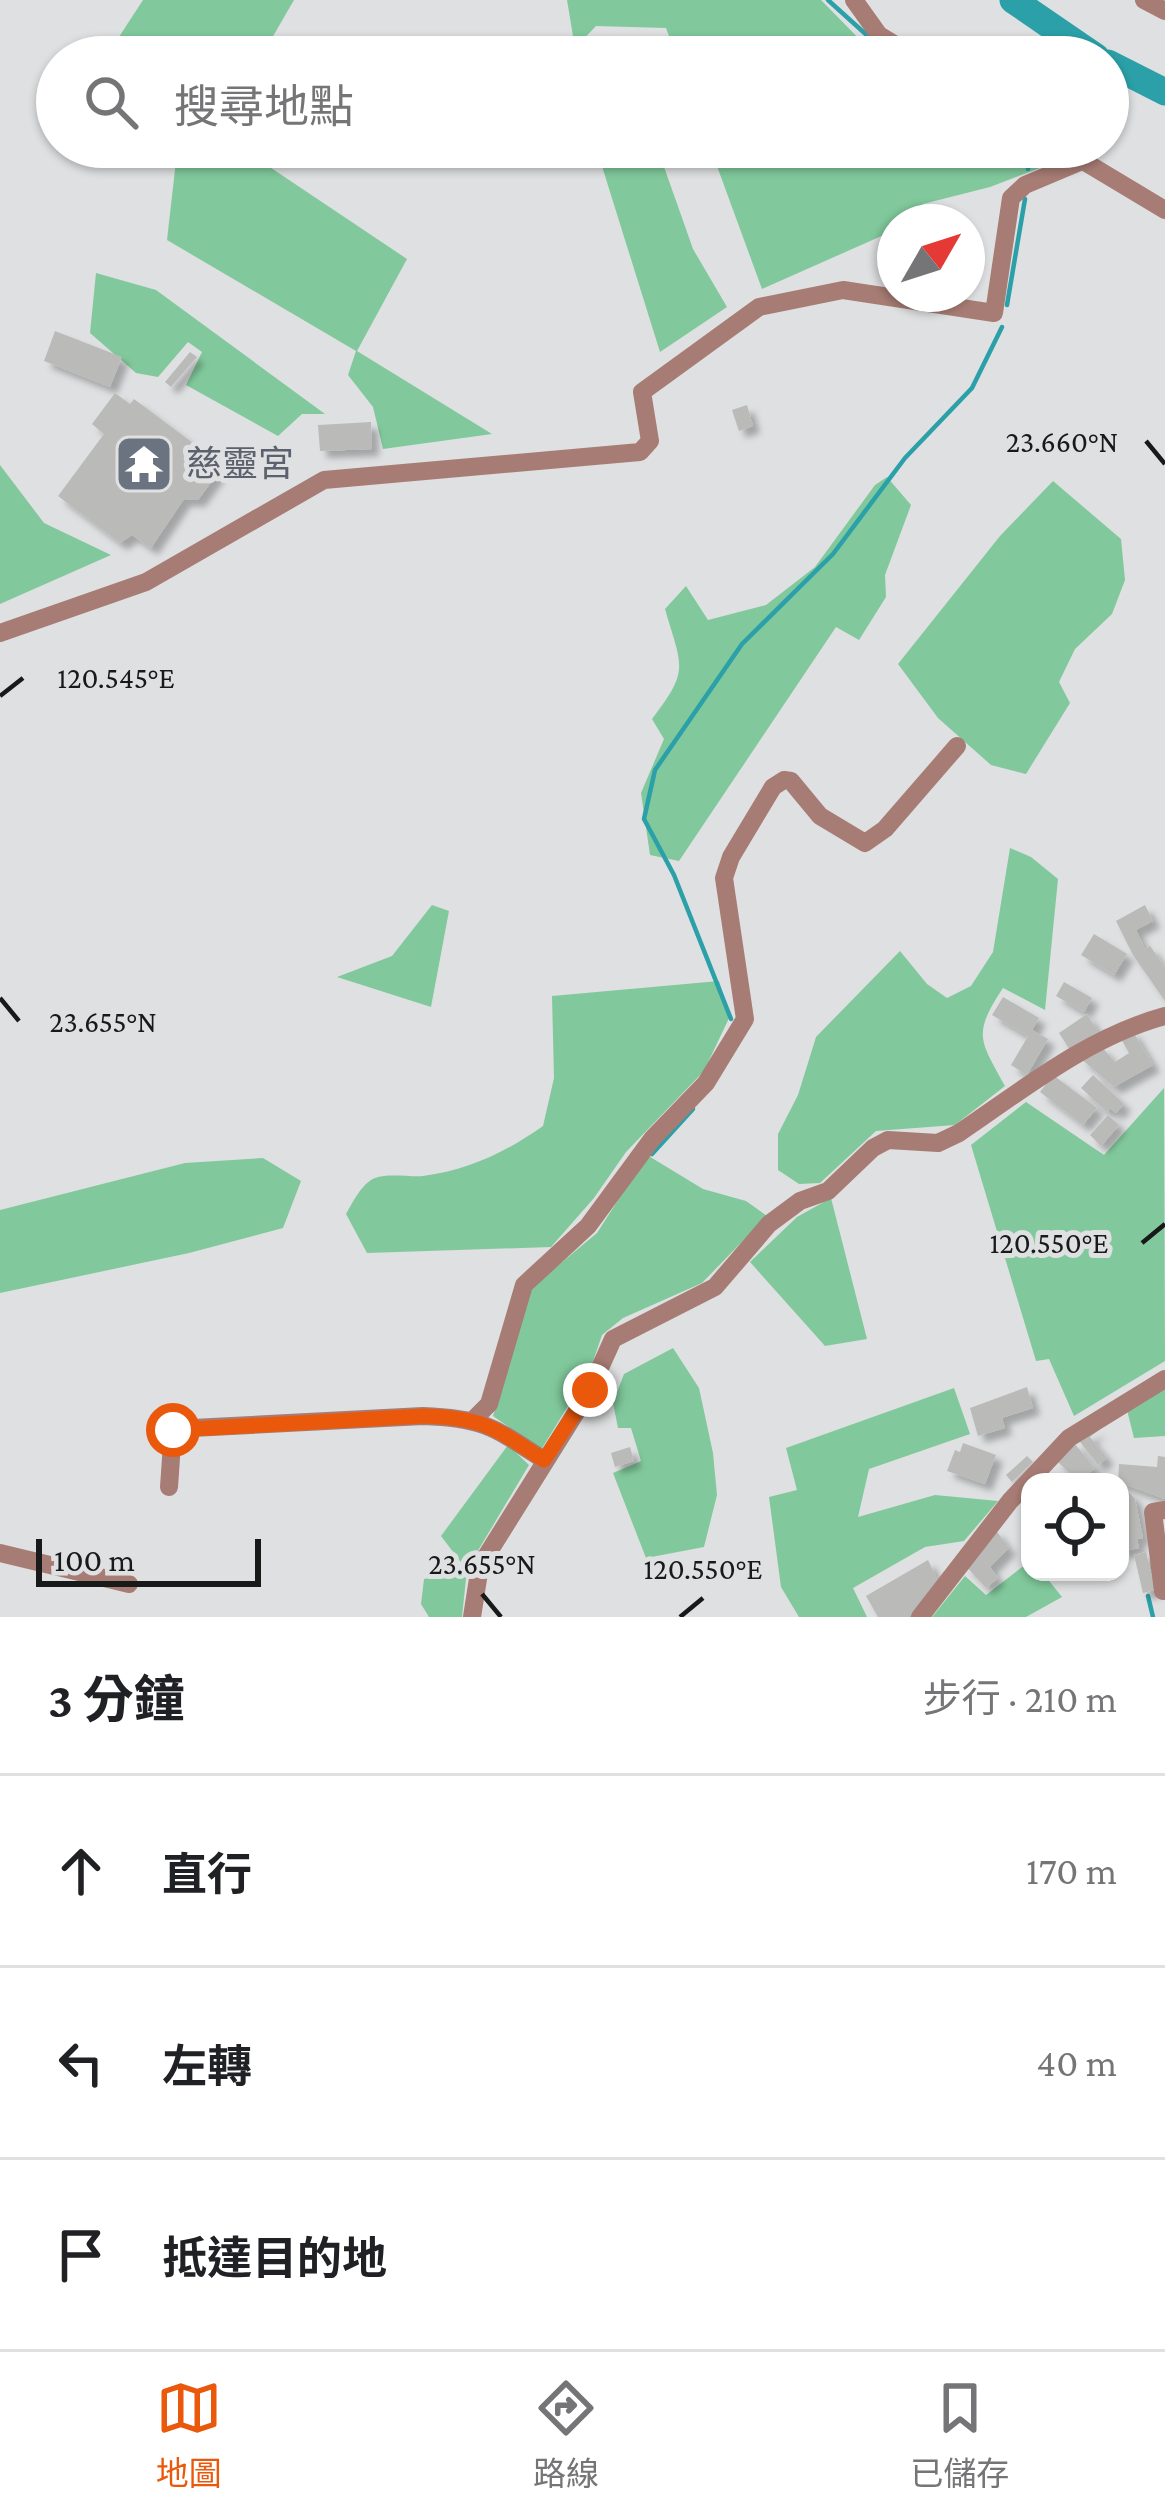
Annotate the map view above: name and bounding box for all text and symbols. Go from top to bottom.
search box [36,36,1129,168]
icon: search [78,69,144,135]
text: 搜尋地點 [174,82,354,132]
north arrow [877,204,985,312]
text: 23.660°N [1006,425,1118,458]
temple icon: 慈靈宮 [113,433,175,495]
place label: 慈靈宮 [186,444,294,484]
text: 120.545°E [57,661,175,694]
text: 23.655°N [49,1005,157,1038]
text: 120.550°E [989,1226,1109,1259]
route end [563,1363,617,1417]
route start [146,1403,200,1457]
map controls [1021,1473,1129,1581]
button: locate [1021,1473,1129,1581]
scale bar [36,1533,261,1586]
text: 100 m [54,1541,135,1578]
text: 23.655°N [428,1547,536,1580]
text: 120.550°E [643,1552,763,1585]
text: 3 分鐘 [48,1671,185,1728]
text: 步行 · 210 m [923,1677,1117,1720]
icon: ahead [48,1838,114,1904]
text: 170 m [1026,1849,1117,1892]
text: 直行 [162,1850,252,1900]
icon: left [48,2030,114,2096]
text: 40 m [1036,2041,1117,2084]
text: 左轉 [162,2042,252,2092]
icon: arrive [48,2222,114,2288]
text: 抵達目的地 [162,2234,387,2284]
tab: 地圖 [156,2375,222,2495]
tab: 路線 [533,2375,599,2495]
tab: 已儲存 [910,2375,1009,2495]

